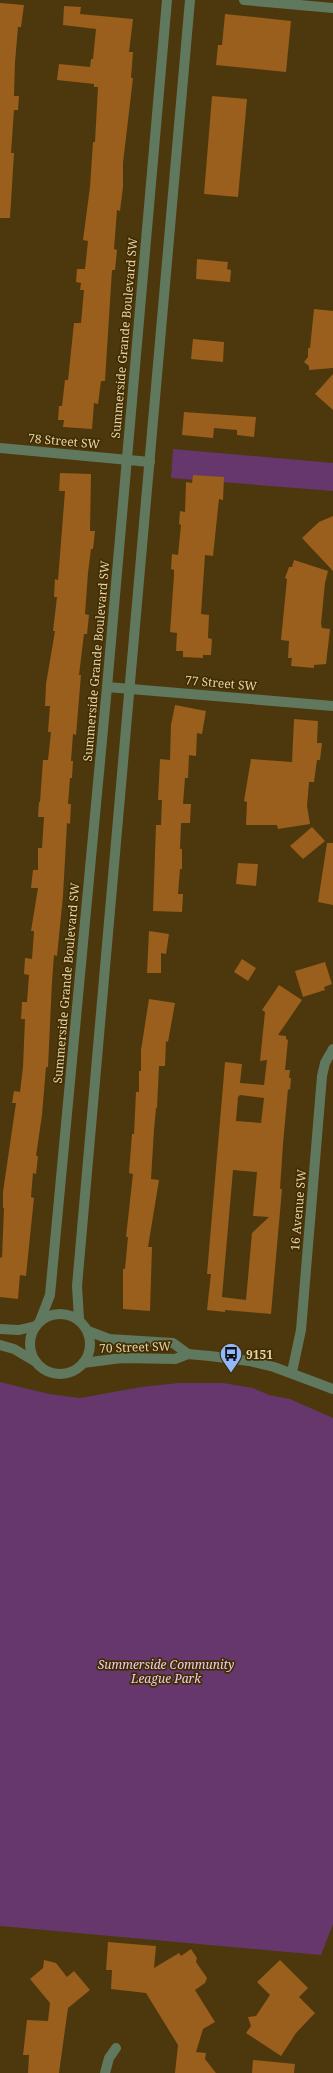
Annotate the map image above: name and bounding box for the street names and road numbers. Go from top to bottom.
street label: Summerside Grande Boulevard SW [107,236,141,439]
street label: 78 Street SW [27,429,101,453]
street label: Summerside Grande Boulevard SW [79,559,113,762]
street label: 77 Street SW [184,671,258,695]
street label: Summerside Grande Boulevard SW [49,881,83,1084]
street label: 16 Avenue SW [286,1168,310,1251]
street label: 70 Street SW [99,1337,172,1357]

